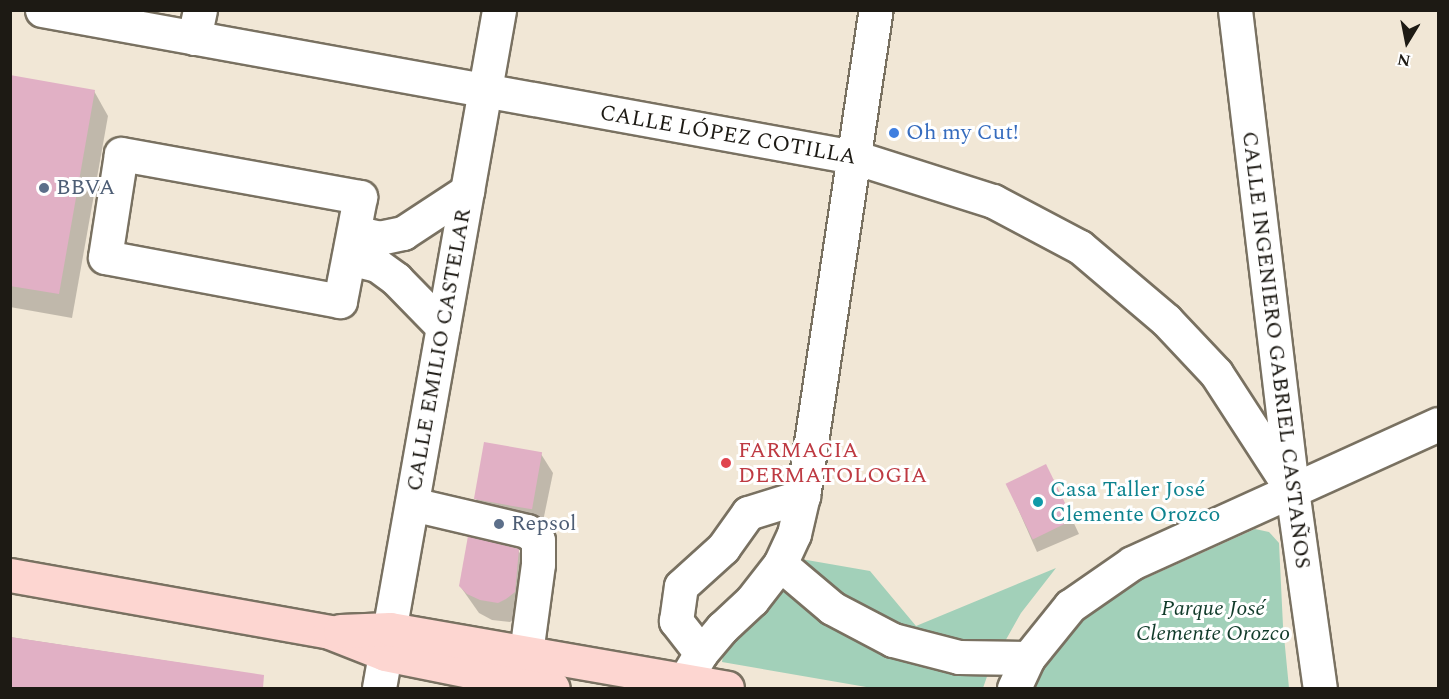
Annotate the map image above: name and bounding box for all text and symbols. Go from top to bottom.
north arrow [1377,12,1437,72]
text: N [1395,47,1412,73]
street label: CALLE LÓPEZ COTILLA [598,99,858,171]
place label: Oh my Cut! [906,120,1018,146]
marker: Oh my Cut! [887,126,901,140]
street label: CALLE INGENIERO GABRIEL CASTAÑOS [1236,130,1316,570]
place label: BBVA [56,175,115,201]
marker: BBVA [37,181,51,195]
street label: CALLE EMILIO CASTELAR [401,207,477,493]
place label: FARMACIA DERMATOLOGIA [738,437,927,488]
marker: FARMACIA DERMATOLOGIA [719,456,733,470]
place label: Casa Taller José Clemente Orozco [1050,476,1220,528]
marker: Casa Taller José Clemente Orozco [1031,495,1045,509]
place label: Repsol [511,511,577,537]
marker: Repsol [492,517,506,531]
park label: Parque José Clemente Orozco [1136,595,1290,646]

